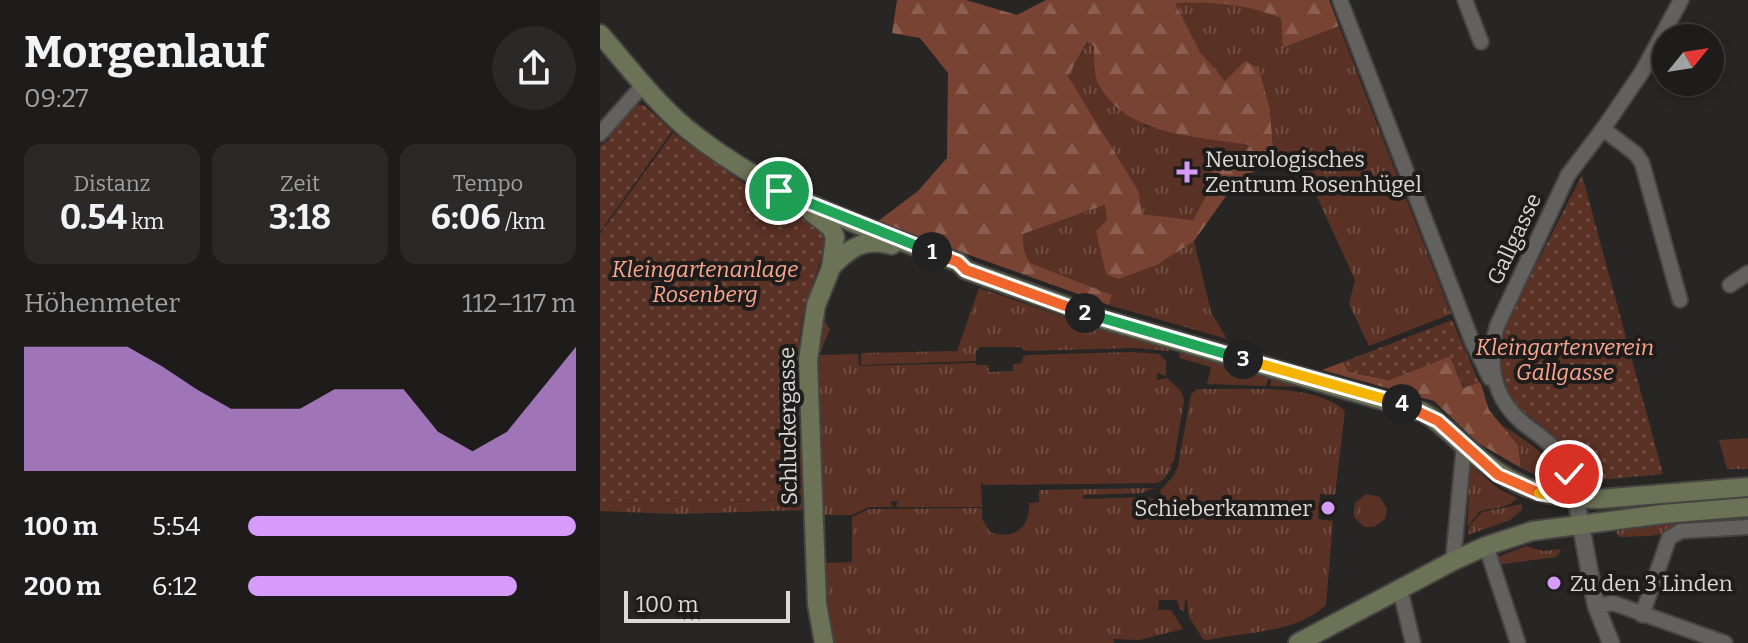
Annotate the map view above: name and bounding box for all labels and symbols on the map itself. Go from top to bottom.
north arrow [1652,24,1724,96]
place label: Neurologisches Zentrum Rosenhügel [1205,146,1422,198]
pin [745,157,813,225]
marker: Neurologisches Zentrum Rosenhügel [1176,161,1198,183]
street label: Gallgasse [1481,189,1547,289]
pin: 1 [912,232,952,272]
park label: Kleingartenanlage Rosenberg [612,256,798,308]
pin: 2 [1065,293,1105,333]
park label: Kleingartenverein Gallgasse [1476,334,1654,386]
pin: 3 [1223,339,1263,379]
street label: Schluckergasse [773,347,803,505]
pin: 4 [1382,384,1422,424]
pin [1535,440,1603,508]
place label: Schieberkammer [1134,495,1312,522]
marker: Schieberkammer [1319,499,1337,517]
place label: Zu den 3 Linden [1570,570,1733,597]
marker: Zu den 3 Linden [1545,574,1563,592]
scale bar [624,587,790,623]

